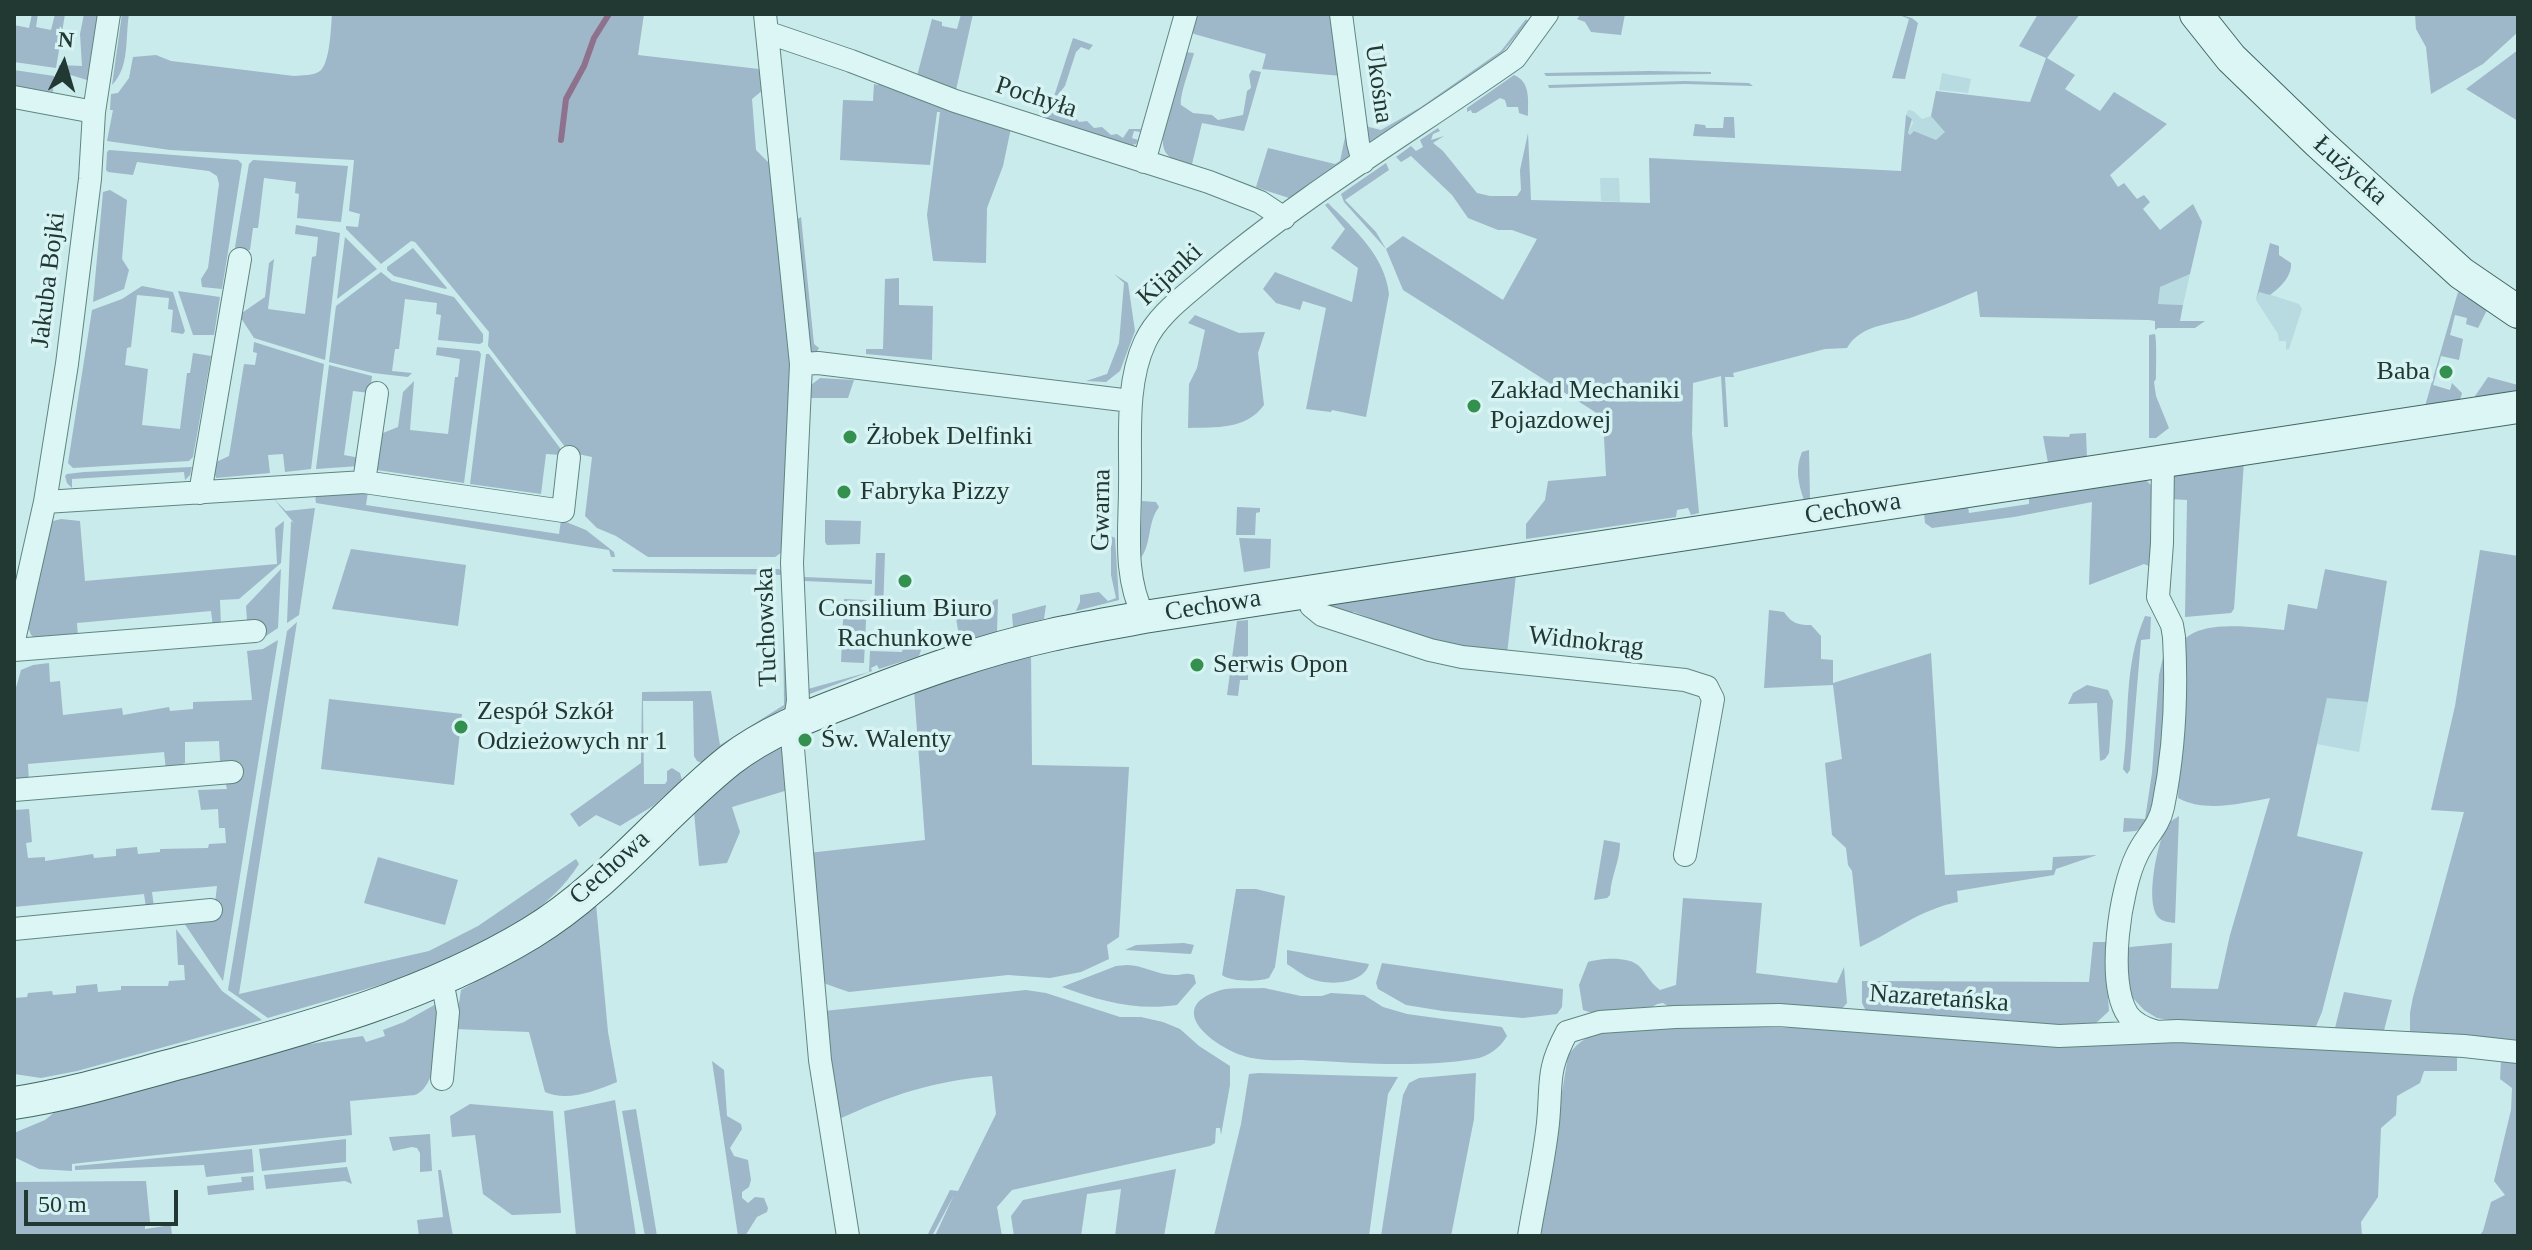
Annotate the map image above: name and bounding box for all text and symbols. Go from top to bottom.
north arrow [24,24,104,104]
text: N [57,26,75,53]
street label: Ukośna [1357,42,1399,126]
street label: Pochyła [991,70,1081,126]
street label: Łużycka [2306,129,2394,213]
street label: Jakuba Bojki [25,210,73,350]
street label: Kijanki [1131,237,1209,313]
place label: Baba [2377,356,2430,388]
marker: Baba [2437,363,2455,381]
place label: Zakład Mechaniki Pojazdowej [1490,375,1680,436]
marker: Zakład Mechaniki Pojazdowej [1465,397,1483,415]
place label: Żłobek Delfinki [866,421,1033,453]
marker: Żłobek Delfinki [841,428,859,446]
street label: Gwarna [1086,469,1118,551]
place label: Fabryka Pizzy [860,476,1009,508]
marker: Fabryka Pizzy [835,483,853,501]
street label: Cechowa [1803,486,1903,532]
street label: Tuchowska [749,567,785,687]
marker: Consilium Biuro Rachunkowe [896,572,914,590]
street label: Cechowa [1163,583,1263,629]
place label: Consilium Biuro Rachunkowe [818,593,992,654]
street label: Widnokrąg [1527,620,1645,664]
place label: Serwis Opon [1213,649,1348,681]
marker: Serwis Opon [1188,656,1206,674]
place label: Zespół Szkół Odzieżowych nr 1 [477,696,668,758]
marker: Zespół Szkół Odzieżowych nr 1 [452,718,470,736]
place label: Św. Walenty [821,724,952,756]
marker: Św. Walenty [796,731,814,749]
street label: Cechowa [564,824,656,912]
street label: Nazaretańska [1868,979,2010,1019]
scale bar [28,1174,182,1224]
text: 50 m [38,1191,87,1217]

